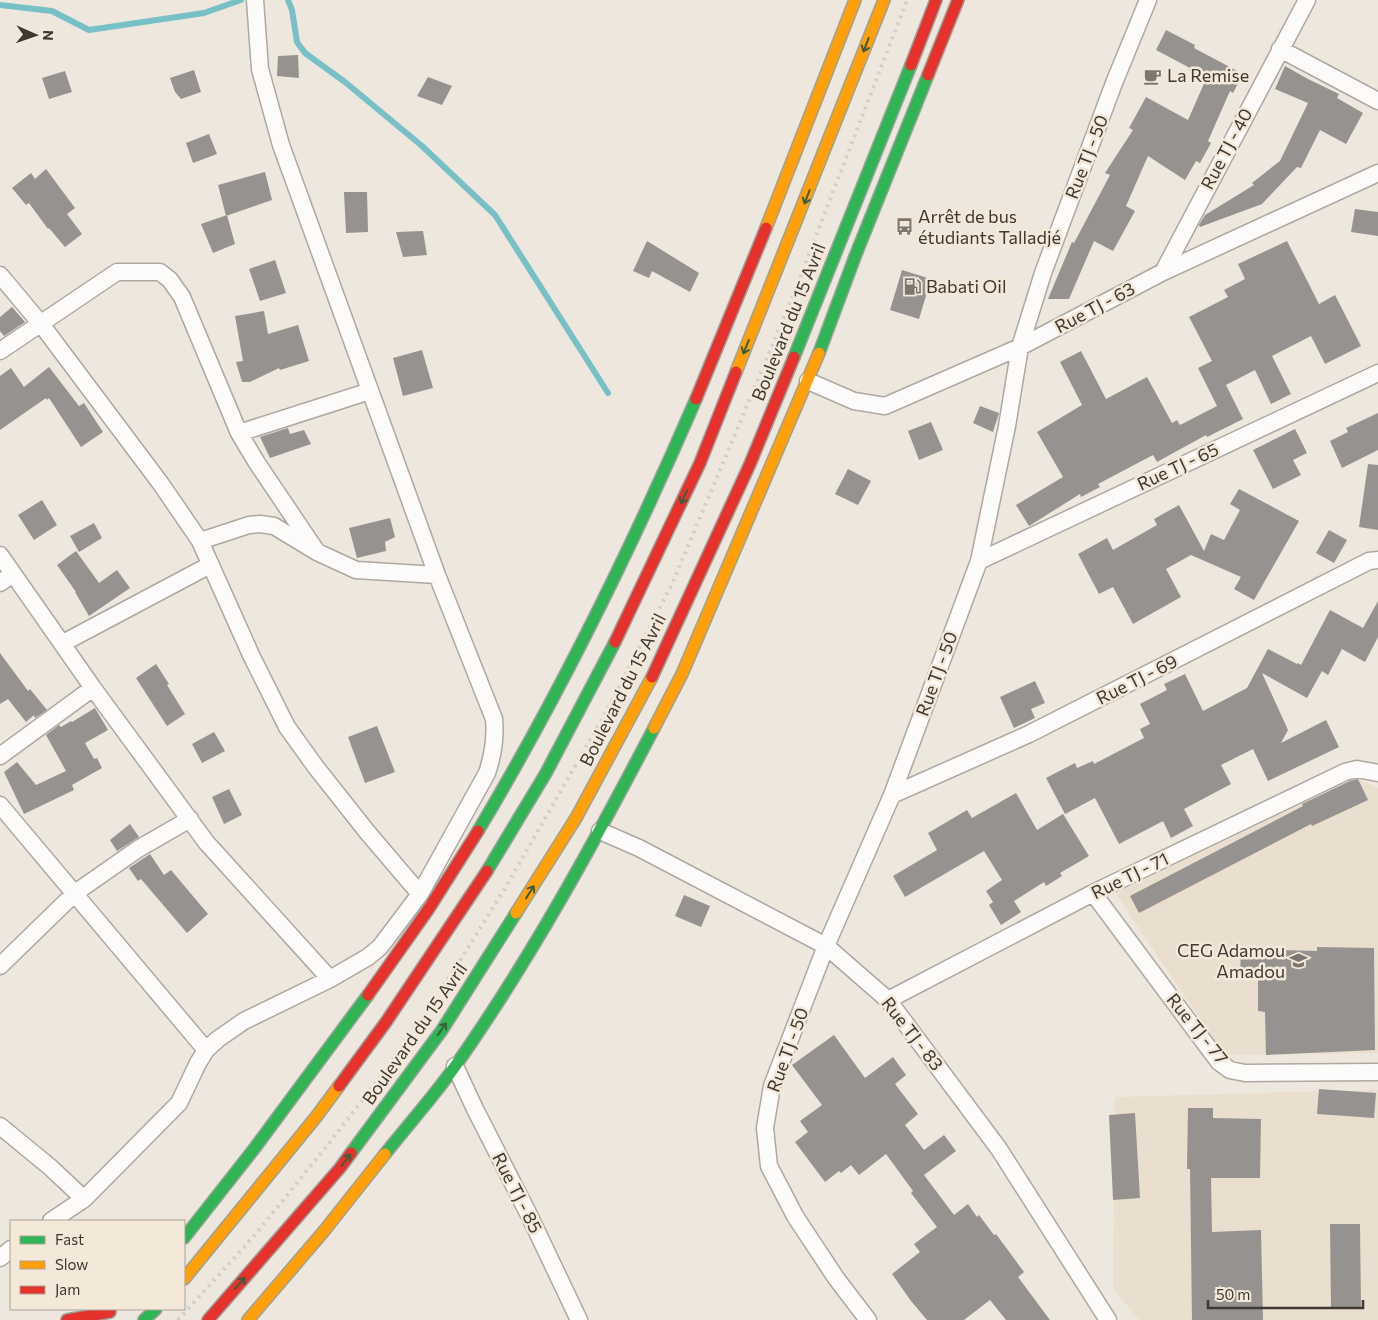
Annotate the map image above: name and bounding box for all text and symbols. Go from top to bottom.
north arrow [10,10,60,60]
text: N [40,30,57,41]
one-way arrow [861,37,870,53]
place label: La Remise [1167,64,1249,86]
cafe icon: La Remise [1143,66,1163,86]
street label: Rue TJ - 40 [1196,104,1257,193]
street label: Rue TJ - 50 [1060,111,1112,202]
one-way arrow [802,188,811,204]
place label: Arrêt de bus étudiants Talladjé [918,205,1061,248]
bus stop icon: Arrêt de bus étudiants Talladjé [894,217,914,237]
street label: Boulevard du 15 Avril [746,240,830,404]
place label: Babati Oil [926,275,1006,297]
fuel station icon: Babati Oil [902,277,922,297]
street label: Rue TJ - 63 [1051,277,1138,337]
one-way arrow [741,340,750,355]
street label: Rue TJ - 65 [1133,438,1222,495]
one-way arrow [678,489,688,504]
street label: Boulevard du 15 Avril [574,610,670,769]
street label: Rue TJ - 50 [911,628,962,719]
street label: Rue TJ - 69 [1092,649,1181,709]
street label: Rue TJ - 71 [1087,847,1172,903]
one-way arrow [525,886,535,900]
place label: CEG Adamou Amadou [1177,939,1285,982]
school or university icon: CEG Adamou Amadou [1289,951,1309,971]
street label: Boulevard du 15 Avril [357,958,471,1109]
street label: Rue TJ - 77 [1162,988,1233,1068]
street label: Rue TJ - 83 [877,992,948,1075]
street label: Rue TJ - 50 [762,1004,813,1095]
one-way arrow [437,1022,447,1036]
street label: Rue TJ - 85 [488,1149,548,1237]
one-way arrow [341,1153,351,1167]
legend [10,1220,185,1310]
text: Fast [55,1230,84,1248]
text: Slow [55,1255,88,1273]
one-way arrow [234,1277,246,1290]
scale bar [1208,1278,1363,1310]
text: Jam [55,1280,80,1298]
text: 50 m [1216,1285,1250,1303]

